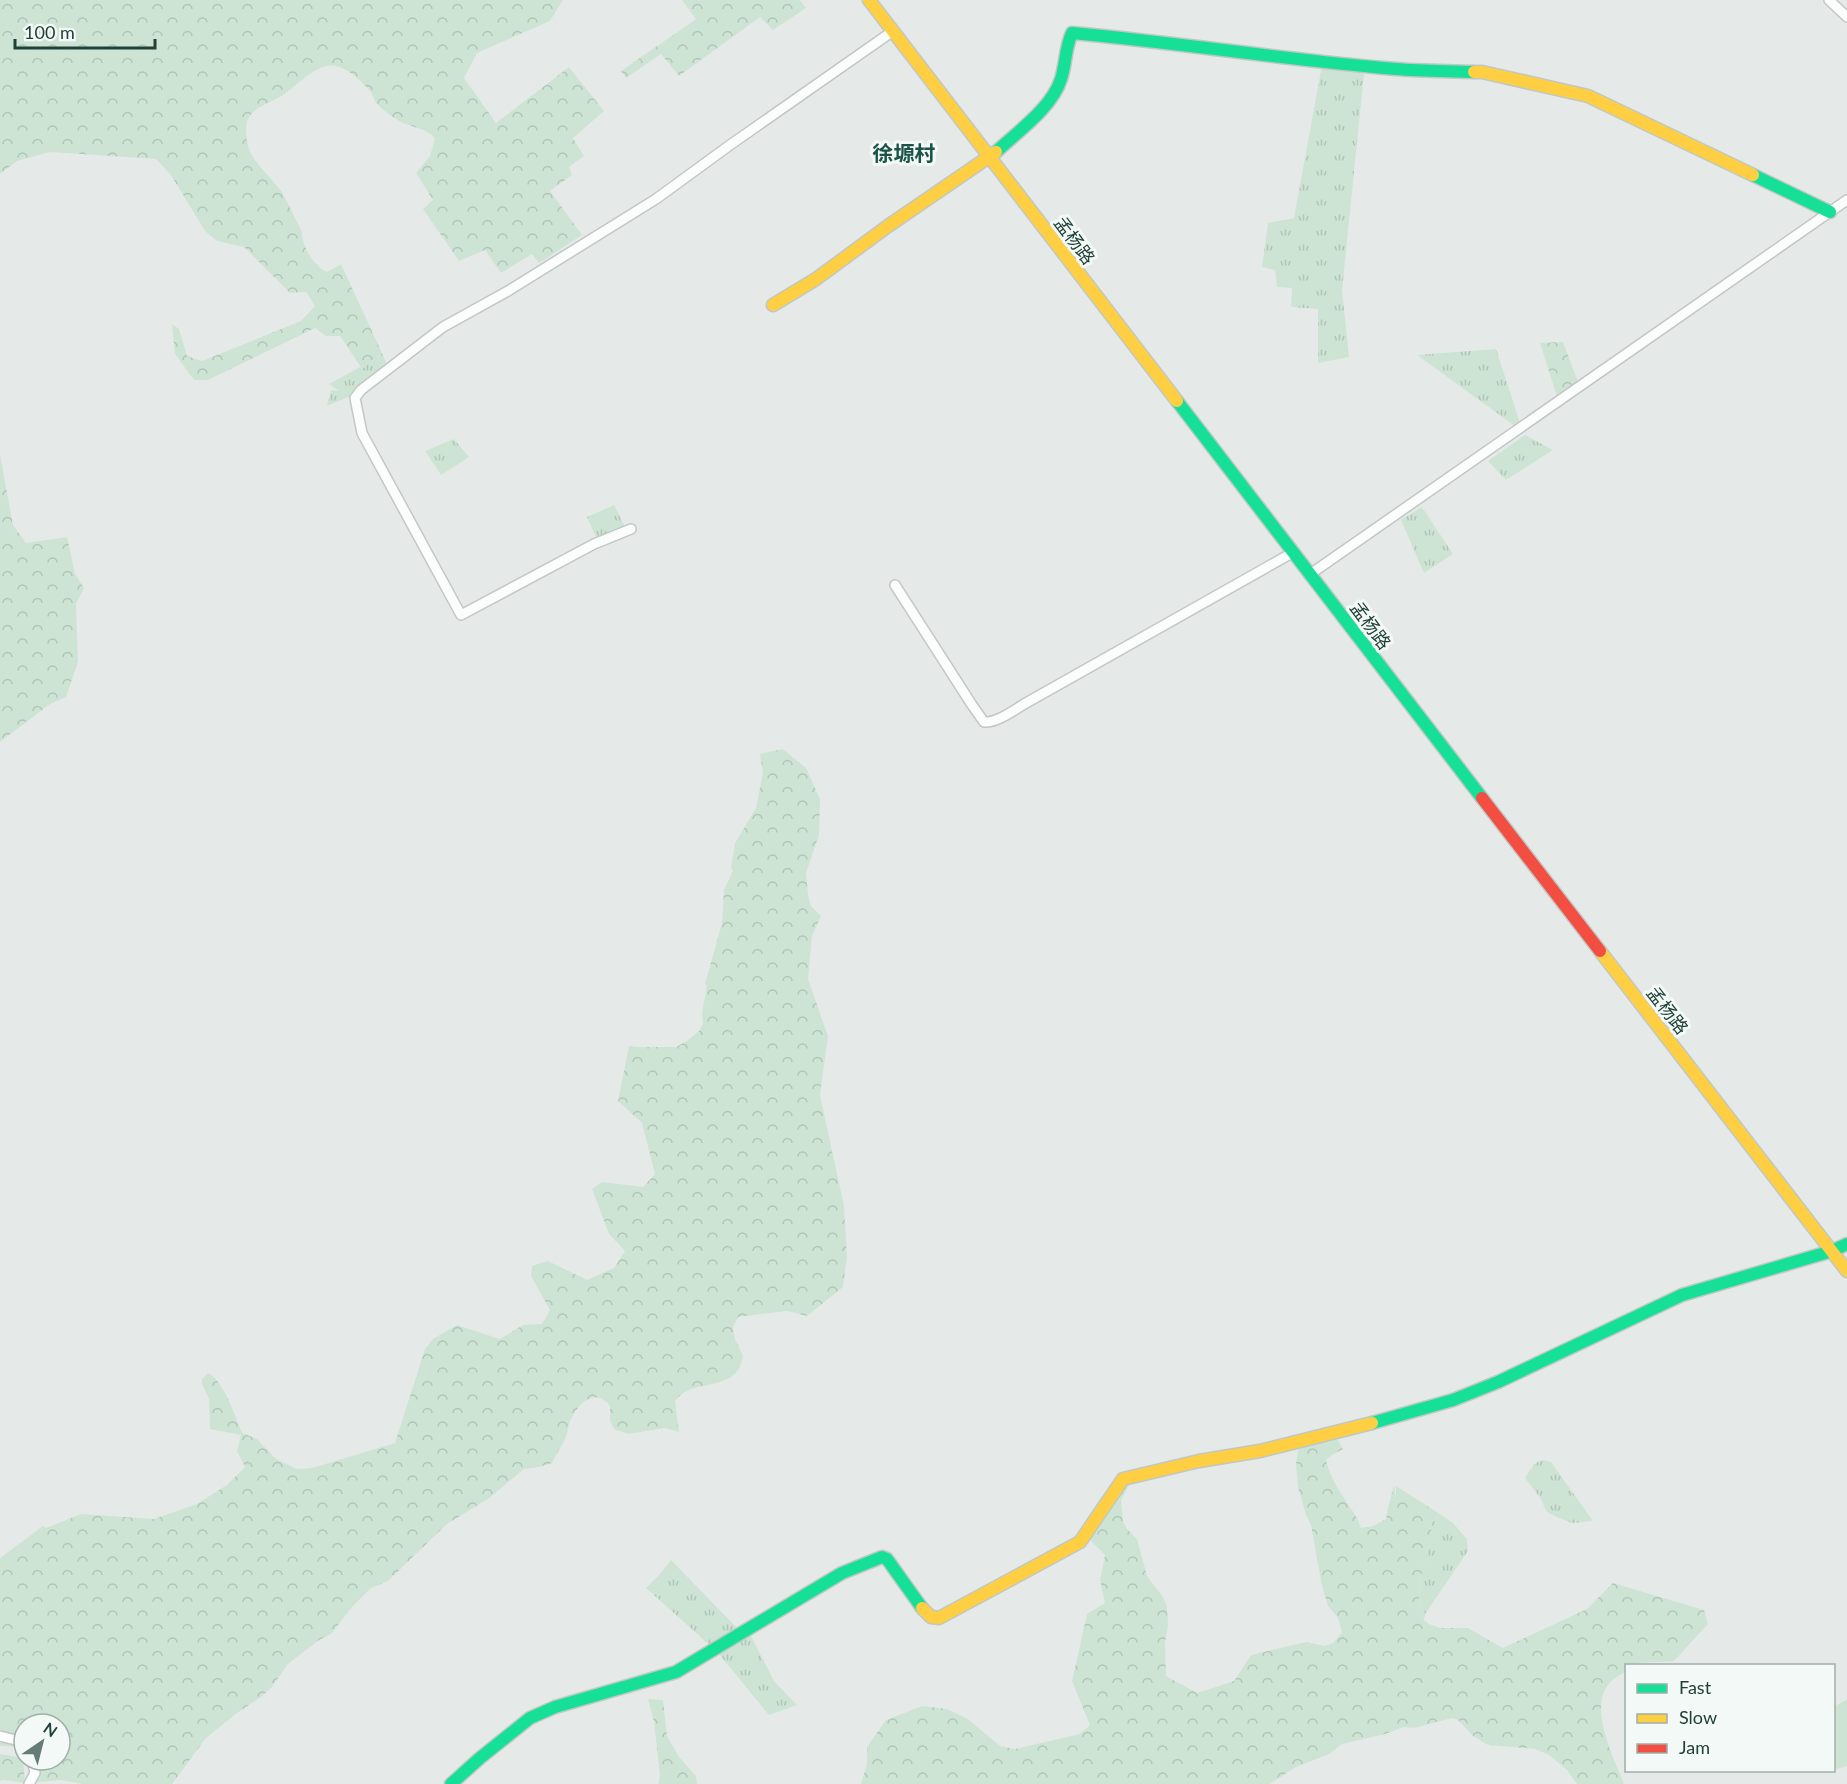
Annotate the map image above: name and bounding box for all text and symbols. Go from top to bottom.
scale bar [15,12,154,50]
text: 100 m [24,21,75,43]
district label: 徐塬村 [873,140,936,165]
street label: 孟杨路 [1050,212,1100,268]
street label: 孟杨路 [1346,597,1396,653]
street label: 孟杨路 [1643,982,1693,1038]
legend [1625,1664,1835,1772]
text: Fast [1679,1676,1712,1698]
text: Slow [1679,1706,1717,1728]
north arrow [12,1712,72,1772]
text: N [40,1718,61,1741]
text: Jam [1679,1736,1710,1758]

